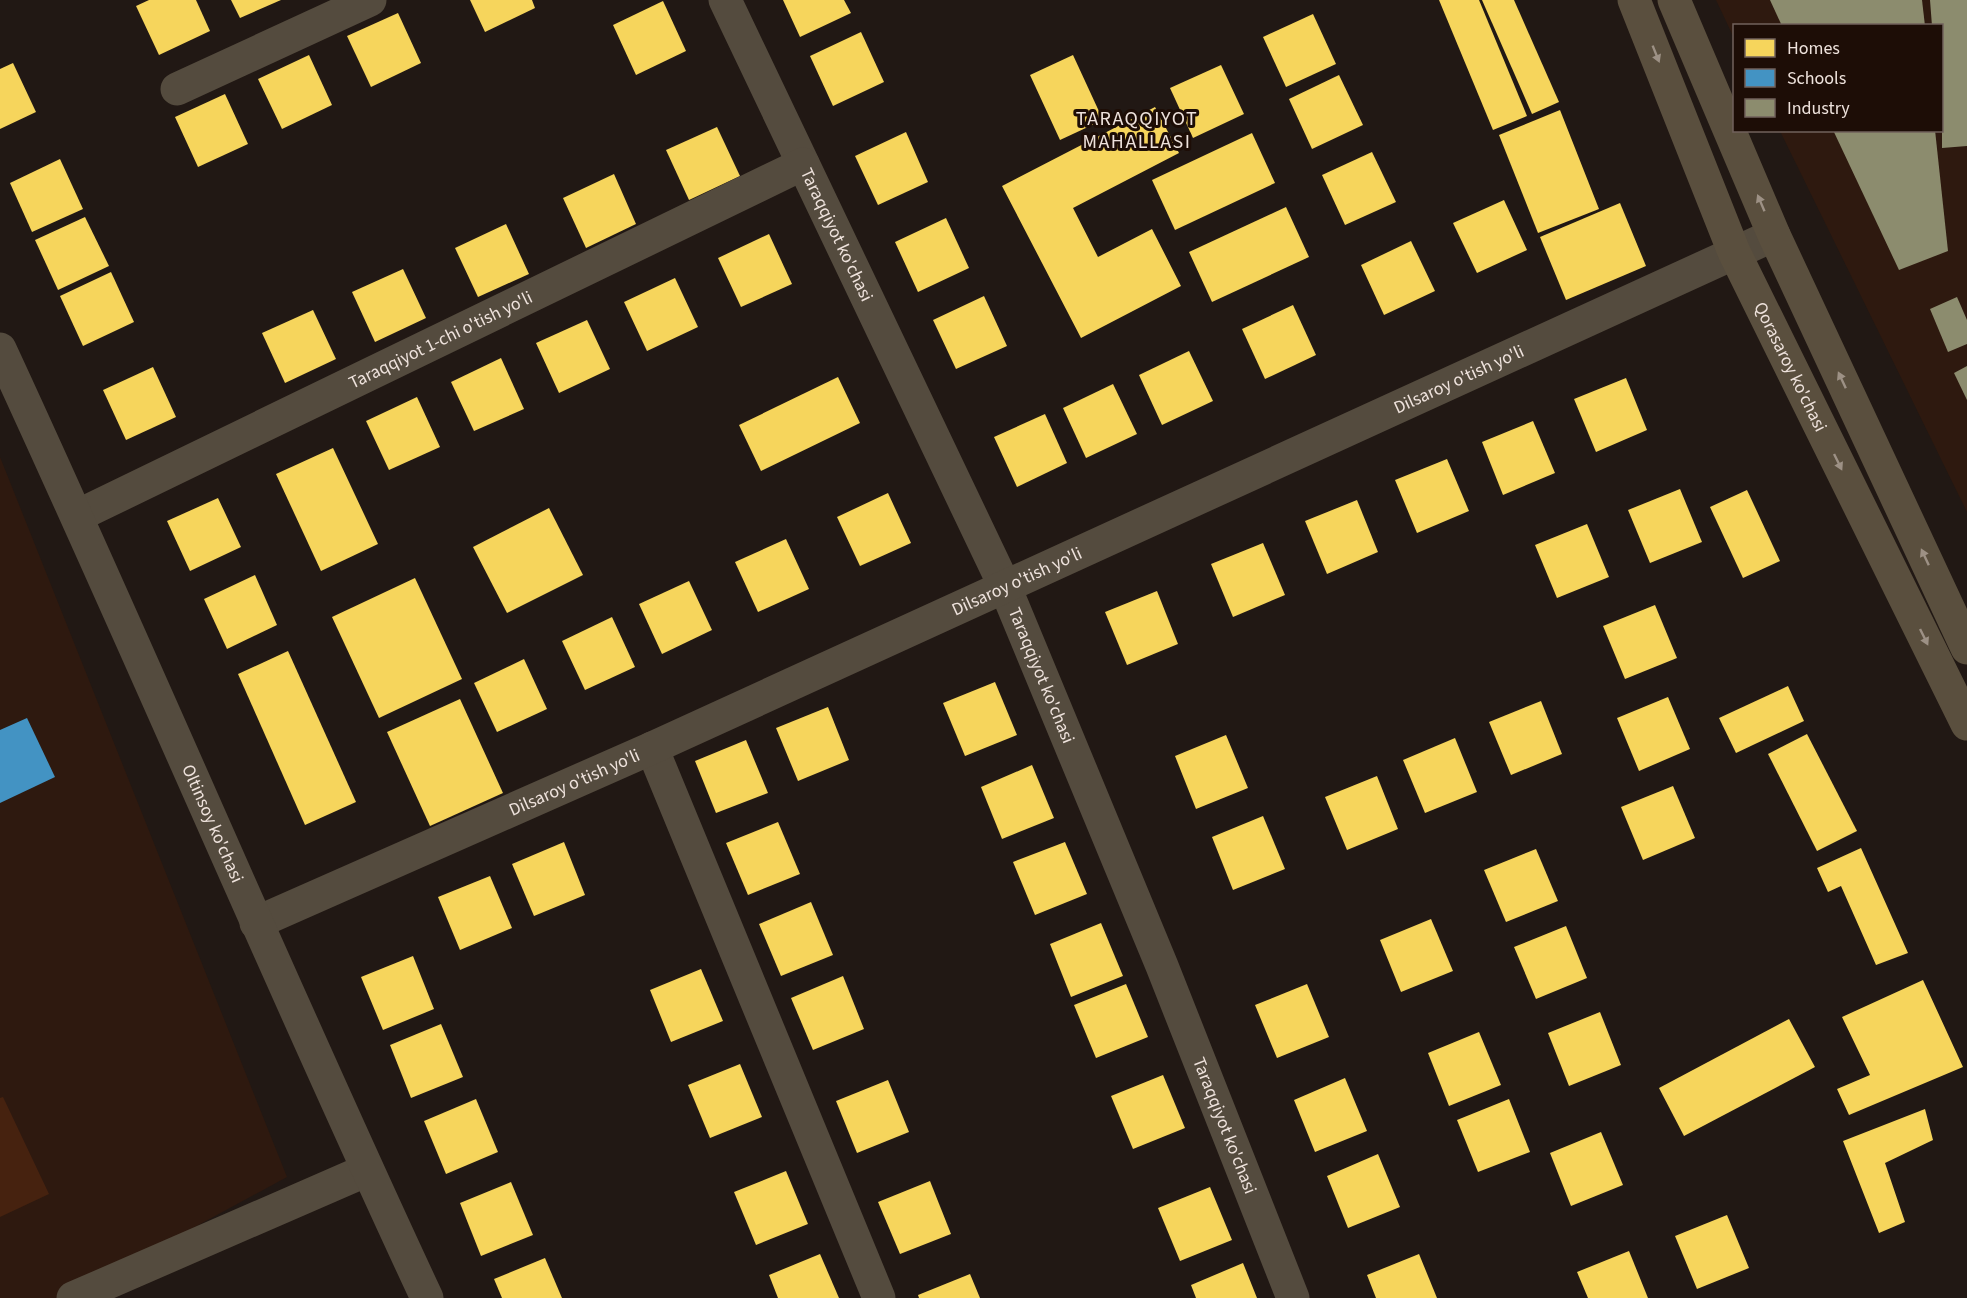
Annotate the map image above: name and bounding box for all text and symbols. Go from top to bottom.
legend [1733,24,1943,132]
text: Homes [1787,36,1840,61]
one-way arrow [1651,46,1661,64]
text: Schools [1787,66,1846,91]
text: Industry [1787,96,1850,121]
district label: TARAQQIYOT MAHALLASI [1076,105,1198,156]
street label: Taraqqiyot ko'chasi [794,164,879,306]
one-way arrow [1756,193,1766,211]
street label: Taraqqiyot 1-chi o'tish yo'li [345,285,537,395]
street label: Qorasaroy ko'chasi [1748,298,1833,436]
street label: Dilsaroy o'tish yo'li [1390,339,1528,420]
one-way arrow [1838,371,1847,388]
one-way arrow [1833,454,1843,471]
street label: Dilsaroy o'tish yo'li [948,541,1086,622]
one-way arrow [1920,548,1929,565]
street label: Taraqqiyot ko'chasi [1002,604,1080,747]
one-way arrow [1919,629,1929,646]
street label: Dilsaroy o'tish yo'li [505,743,644,823]
street label: Oltinsoy ko'chasi [175,760,250,887]
street label: Taraqqiyot ko'chasi [1186,1054,1263,1198]

